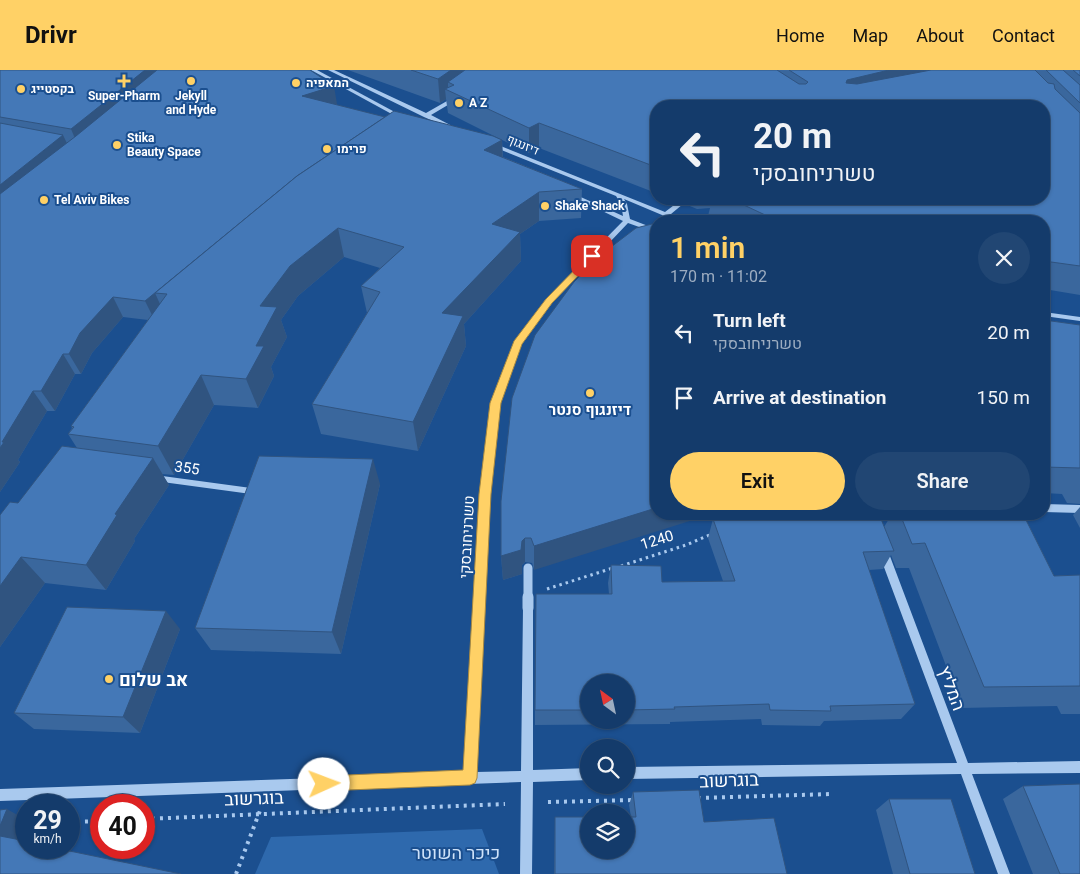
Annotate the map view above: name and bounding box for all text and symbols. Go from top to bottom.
text: Drivr [25,21,77,49]
text: Home [776,25,825,46]
text: Map [853,25,888,46]
text: About [916,25,964,46]
text: Contact [992,25,1055,46]
marker: Super-Pharm [118,75,130,87]
marker: Jekyll and Hyde [185,75,197,87]
place label: המאפיה [306,76,349,90]
marker: המאפיה [290,77,302,89]
place label: בקסטייג [31,82,75,96]
marker: בקסטייג [15,83,27,95]
place label: Super-Pharm [88,89,160,103]
place label: Jekyll and Hyde [166,89,217,117]
place label: A Z [469,96,487,110]
marker: A Z [453,97,465,109]
text: 20 m [753,116,832,157]
icon: left [670,120,735,185]
place label: Stika Beauty Space [127,131,201,159]
street label: דיזנגוף [505,132,541,158]
marker: Stika Beauty Space [111,139,123,151]
place label: פרימו [337,142,367,156]
marker: פרימו [321,143,333,155]
text: טשרניחובסקי [753,161,875,186]
place label: Tel Aviv Bikes [54,193,129,207]
marker: Tel Aviv Bikes [38,194,50,206]
place label: Shake Shack [555,199,625,213]
marker: Shake Shack [539,200,551,212]
text: 1 min [670,230,745,265]
button: close [978,232,1030,284]
pin [571,235,613,277]
icon: arrive [578,242,606,270]
text: 170 m · 11:02 [670,267,767,286]
text: Turn left [713,309,786,332]
icon: left [670,319,698,347]
text: 20 m [987,321,1030,344]
text: טשרניחובסקי [713,334,802,353]
icon: arrive [670,384,698,412]
text: Arrive at destination [713,386,886,409]
text: 150 m [977,386,1030,409]
marker: דיזנגוף סנטר [584,387,596,399]
place label: דיזנגוף סנטר [549,401,631,419]
button: Exit [670,452,845,510]
button: Share [855,452,1030,510]
street label: 355 [173,457,201,479]
street label: טשרניחובסקי [456,495,478,579]
street label: 1240 [638,526,676,554]
street label: המליץ [934,663,970,713]
place label: אב שלום [119,669,188,690]
marker: אב שלום [103,673,115,685]
north arrow [580,674,635,729]
map controls [580,674,635,859]
button: search [580,739,635,794]
position arrow [297,757,349,809]
street label: בוגרשוב [699,768,760,792]
street label: בוגרשוב [224,786,285,810]
speed limit sign: 40 [90,794,155,859]
button: layers [580,804,635,859]
text: 29 [33,806,62,835]
text: km/h [33,832,62,846]
park label: כיכר השוטר [412,842,500,863]

